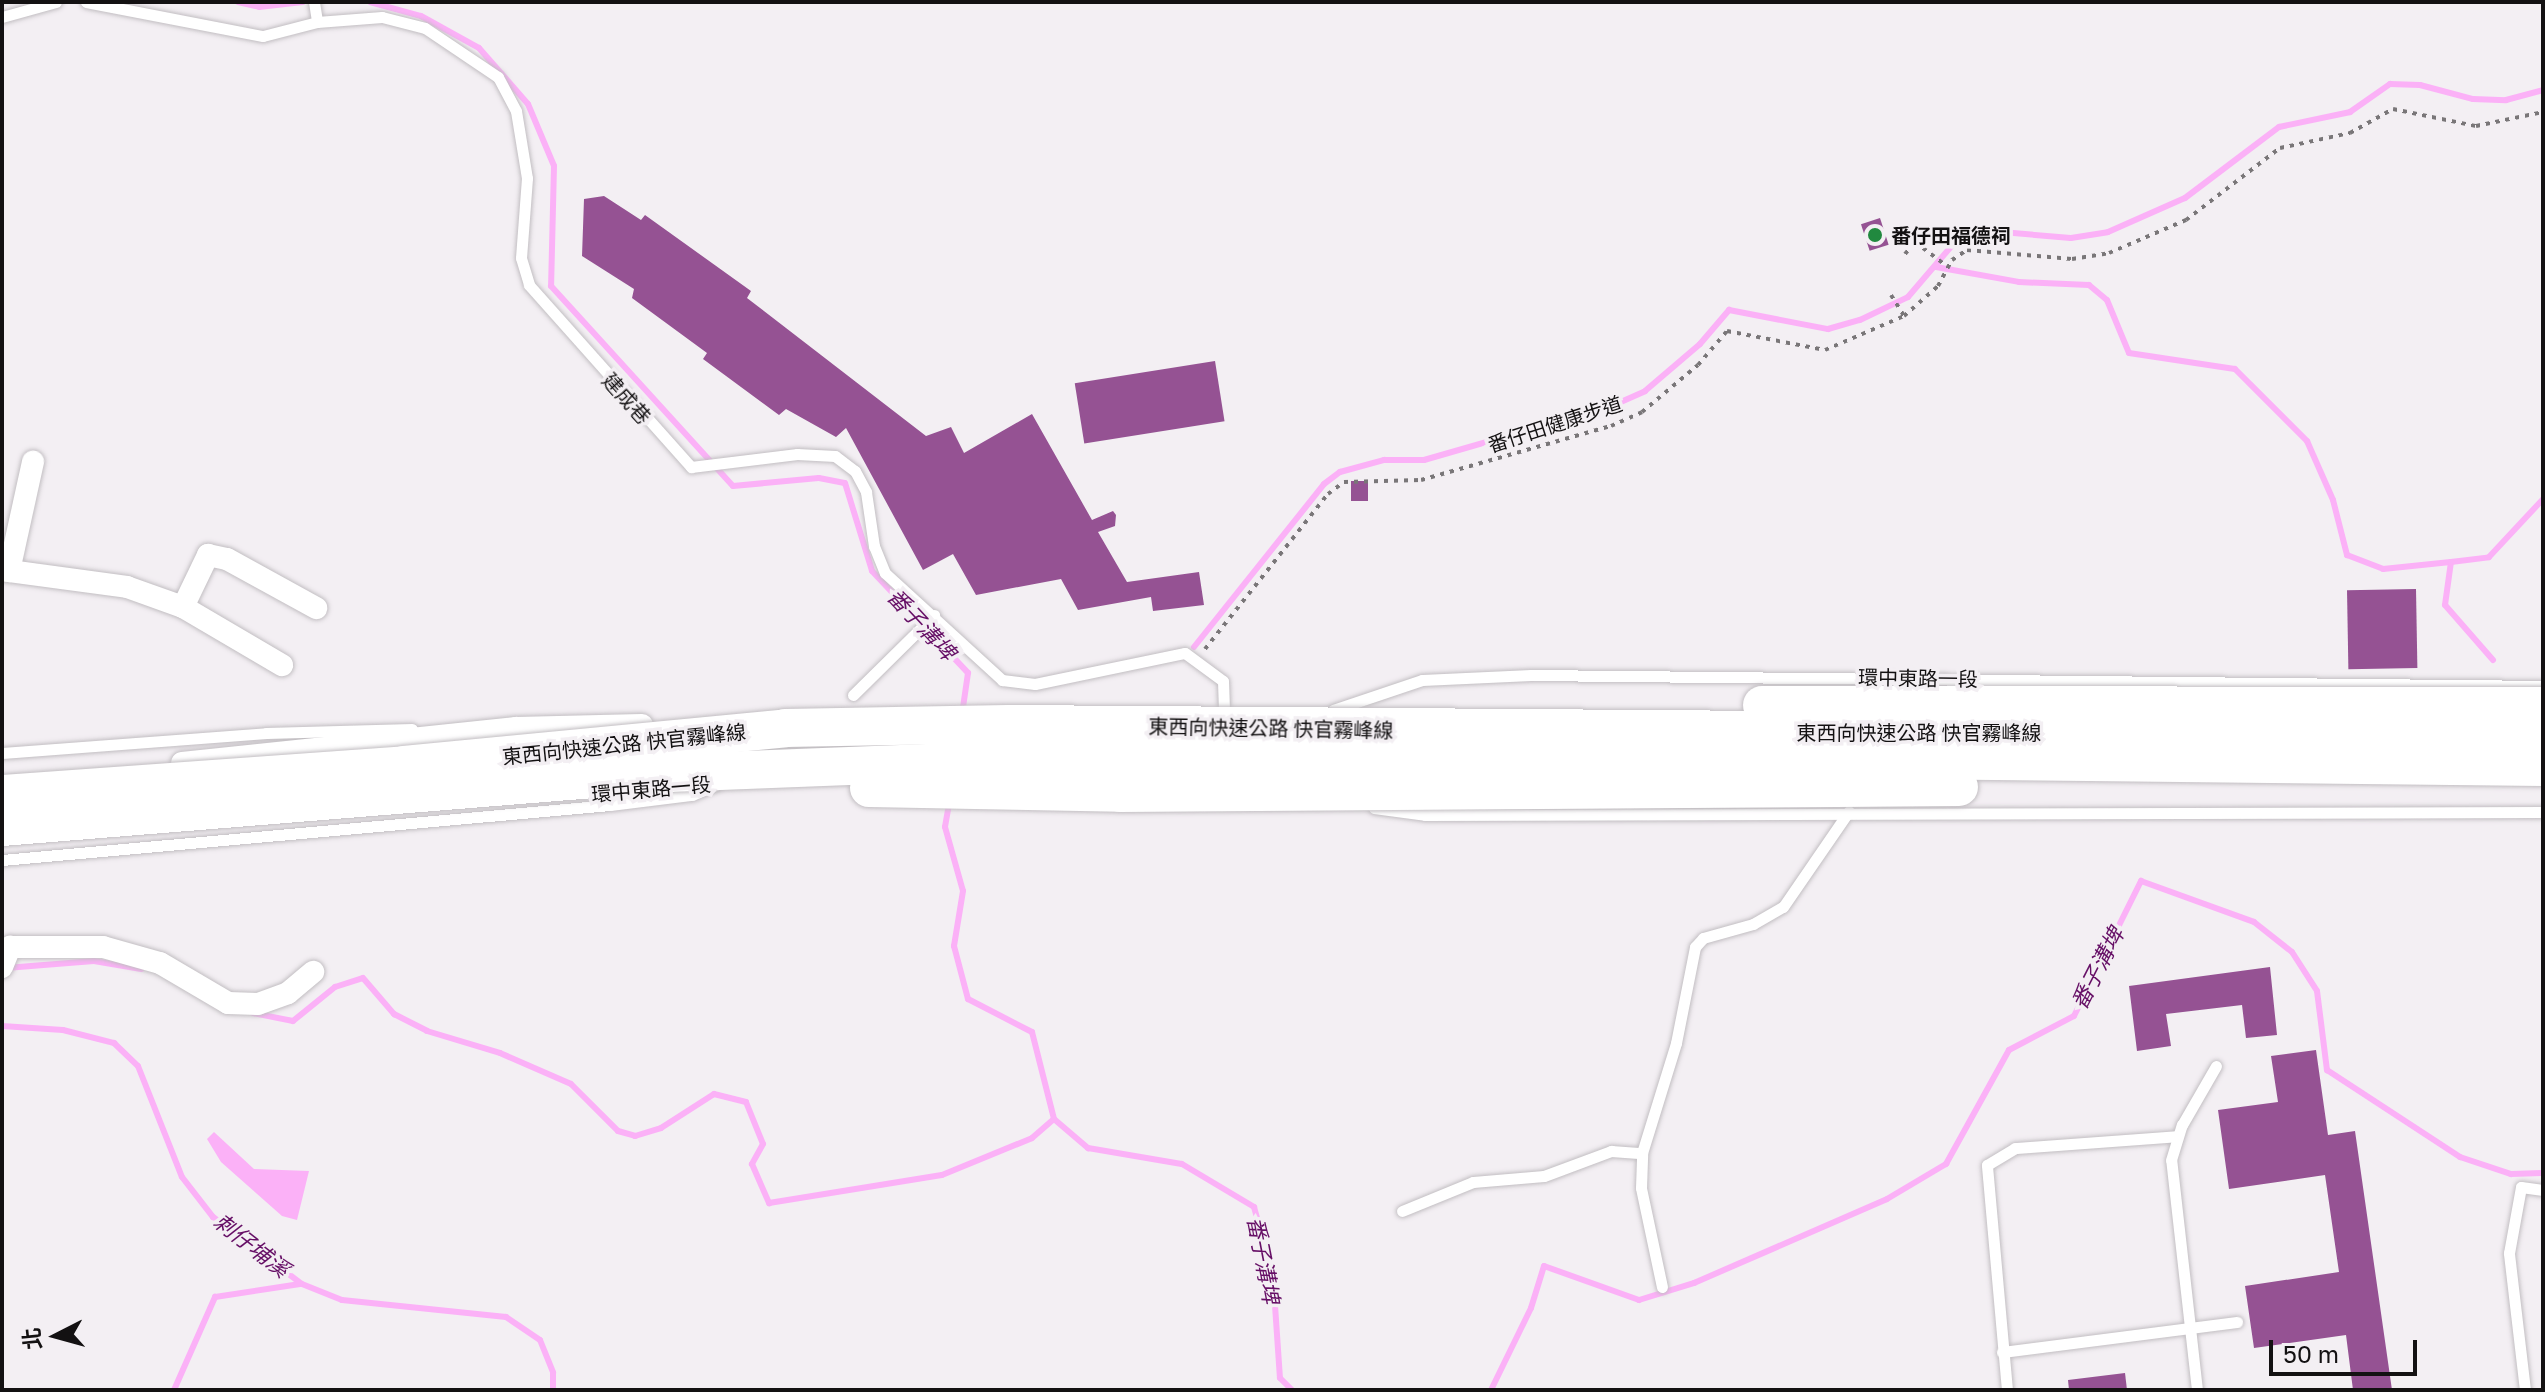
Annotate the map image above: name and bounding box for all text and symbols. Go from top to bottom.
place label: 番仔田福德祠 [1891,223,2011,247]
marker: 番仔田福德祠 [1866,226,1884,244]
street label: 建成巷 [598,368,656,428]
street label: 番仔田健康步道 [1485,391,1625,457]
water label: 番子溝埤 [882,583,962,665]
street label: 環中東路一段 [1858,665,1978,691]
street label: 東西向快速公路 快官霧峰線 [1148,714,1394,742]
street label: 東西向快速公路 快官霧峰線 [501,719,747,769]
street label: 東西向快速公路 快官霧峰線 [1797,720,2041,744]
street label: 環中東路一段 [590,772,712,806]
water label: 番子溝埤 [2065,923,2129,1013]
water label: 刺仔埔溪 [209,1208,295,1282]
water label: 番子溝埤 [1243,1214,1285,1306]
north arrow [16,1296,96,1376]
scale bar [2273,1324,2421,1374]
text: 北 [17,1326,46,1351]
text: 50 m [2283,1339,2339,1368]

